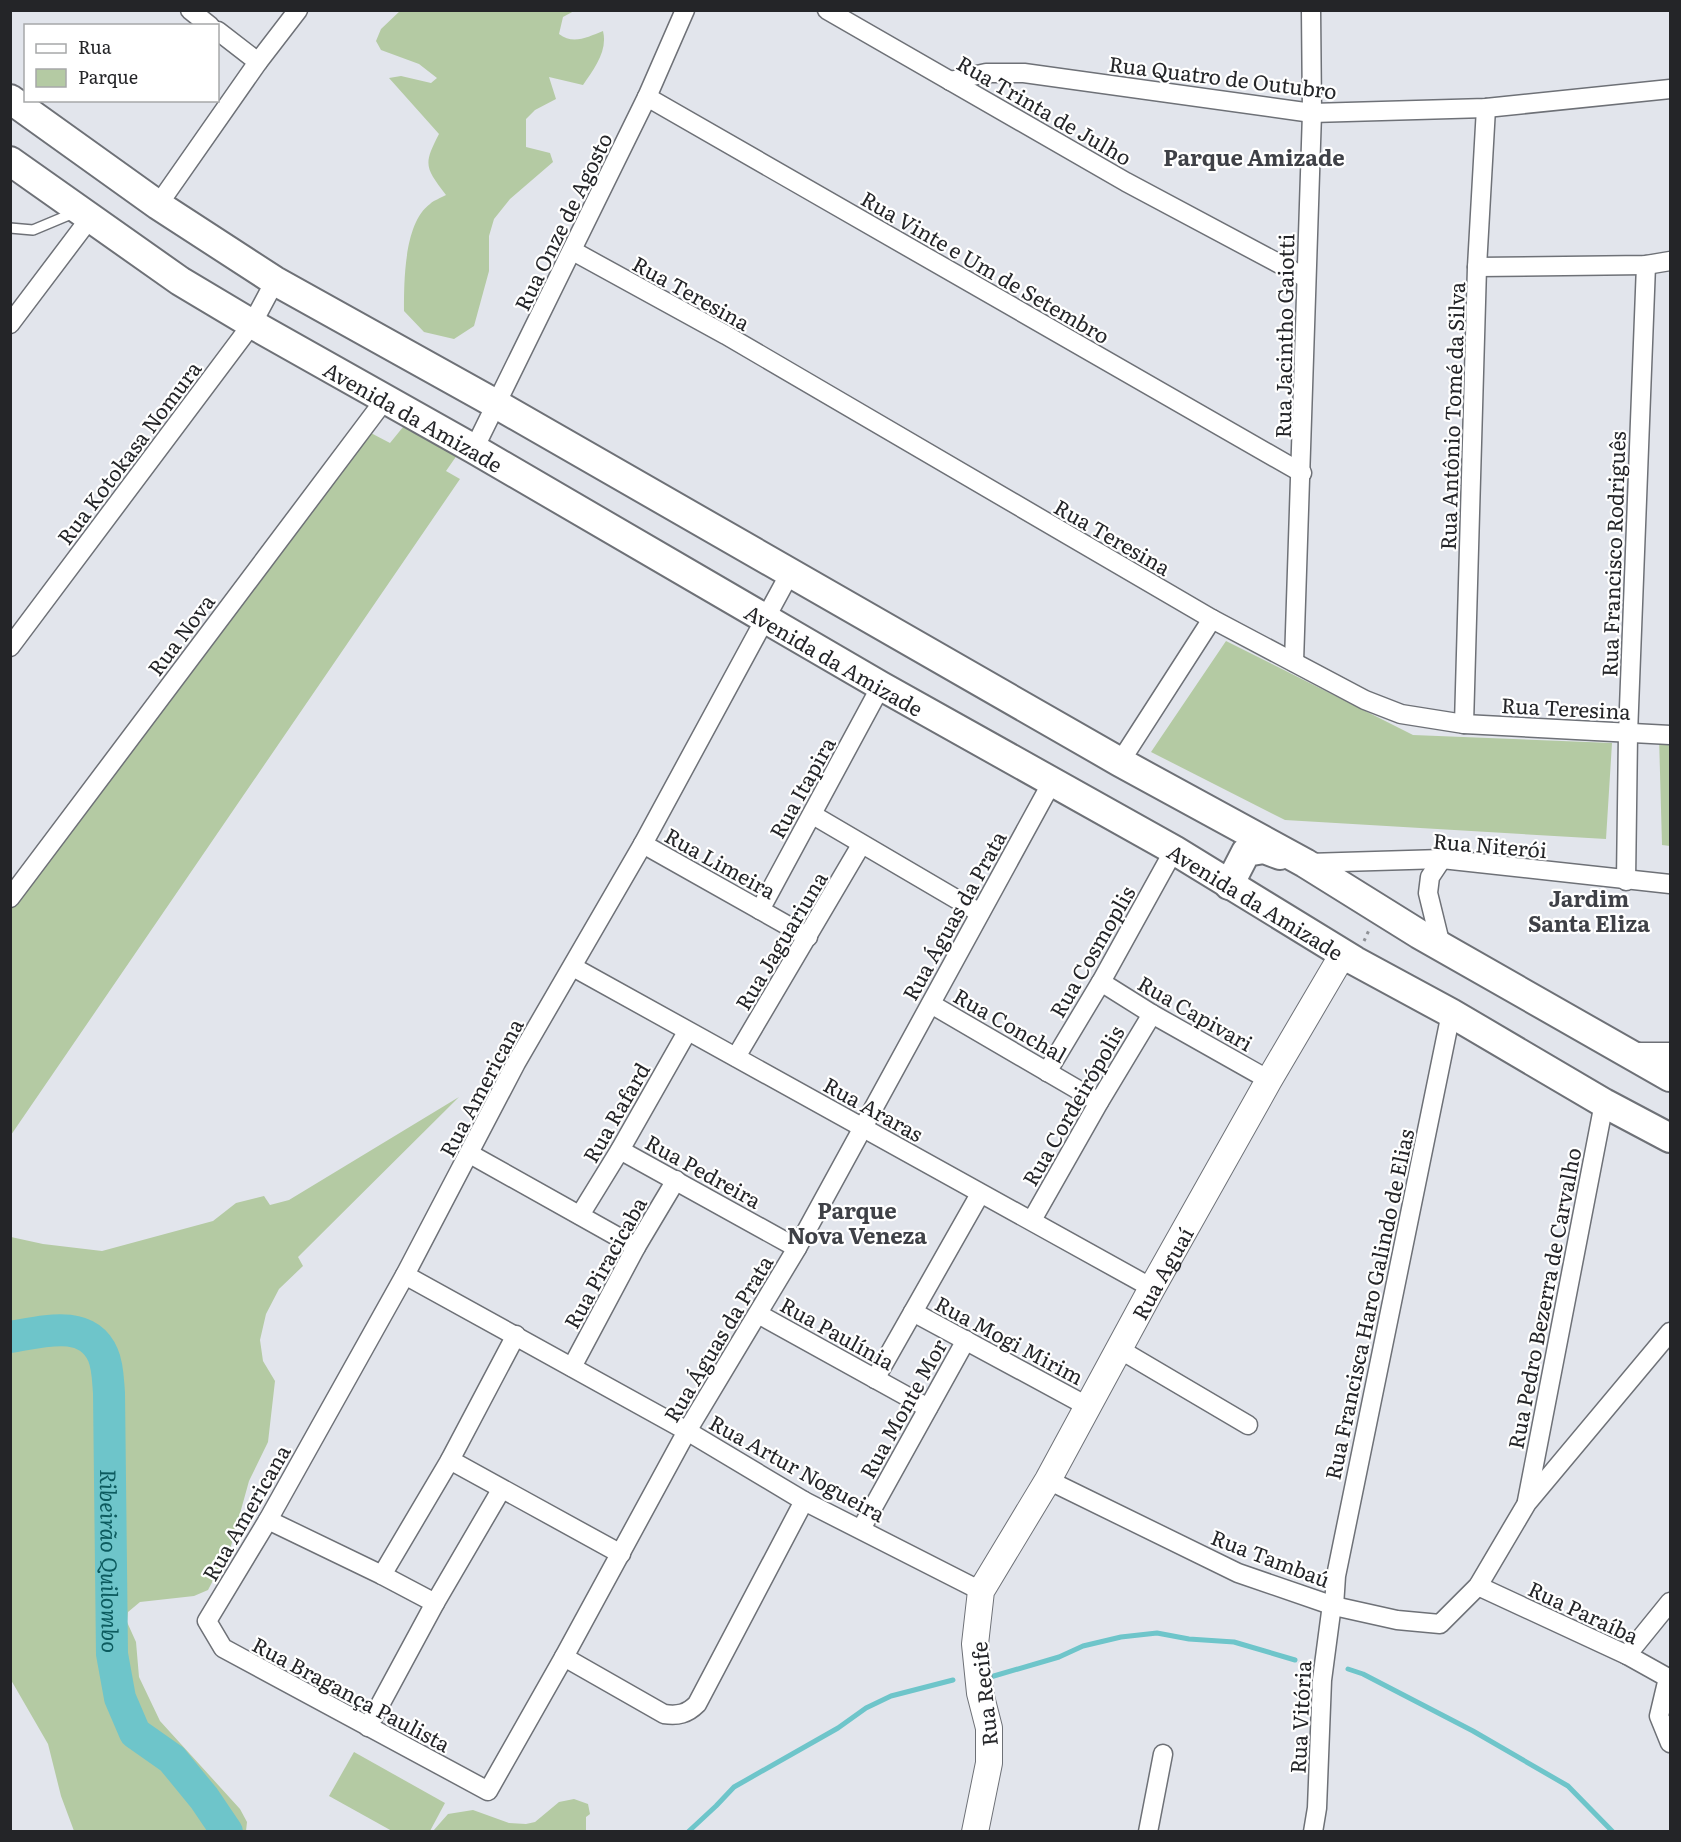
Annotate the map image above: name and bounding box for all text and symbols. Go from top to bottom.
legend [24,24,219,102]
text: Rua [78,33,112,60]
street label: Rua Trinta de Julho [952,46,1138,172]
street label: Rua Quatro de Outubro [1107,47,1339,105]
text: Parque [78,63,138,90]
street label: Rua Onze de Agosto [505,127,619,315]
district label: Parque Amizade [1163,140,1345,173]
street label: Rua Vinte e Um de Setembro [856,182,1116,350]
street label: Rua Jacintho Gaiotti [1266,233,1300,439]
street label: Rua Teresina [628,247,757,337]
street label: Rua Antônio Tomé da Silva [1431,281,1471,551]
street label: Avenida da Amizade [319,352,509,478]
street label: Rua Kotokasa Nomura [49,353,208,550]
street label: Rua Francisco Rodriguês [1592,431,1632,677]
street label: Rua Teresina [1049,490,1178,582]
street label: Rua Nova [139,586,221,681]
street label: Avenida da Amizade [740,595,930,722]
street label: Rua Teresina [1500,688,1632,726]
street label: Rua Itapira [760,730,842,843]
street label: Rua Limeira [660,819,783,906]
street label: Rua Águas da Prata [893,824,1013,1005]
street label: Rua Niterói [1432,824,1548,864]
street label: Avenida da Amizade [1162,835,1350,966]
street label: Rua Jaguariuna [726,864,834,1015]
street label: Rua Cosmoplis [1041,879,1141,1023]
district label: Jardim Santa Eliza [1528,881,1650,939]
street label: Rua Capivari [1133,967,1259,1057]
street label: Rua Conchal [949,979,1073,1069]
street label: Rua Americana [430,1012,530,1162]
street label: Rua Cordeirópolis [1013,1019,1131,1191]
street label: Rua Rafard [574,1056,656,1168]
street label: Rua Araras [819,1068,929,1148]
street label: Rua Pedreira [640,1125,768,1215]
street label: Rua Francisca Haro Galindo de Elias [1316,1126,1420,1482]
street label: Rua Pedro Bezerra de Carvalho [1499,1145,1587,1451]
street label: Rua Piracicaba [555,1190,653,1334]
district label: Parque Nova Veneza [787,1193,927,1251]
street label: Rua Aguaí [1123,1220,1199,1325]
street label: Rua Águas da Prata [655,1248,779,1427]
street label: Rua Mogi Mirim [930,1287,1090,1391]
street label: Rua Paulínia [775,1288,901,1376]
street label: Rua Monte Mor [851,1333,953,1483]
street label: Rua Artur Nogueira [704,1406,892,1529]
street label: Rua Americana [193,1437,297,1586]
water label: Ribeirão Quilombo [93,1469,128,1653]
street label: Rua Tambaú [1207,1520,1335,1594]
street label: Rua Paraíba [1524,1572,1645,1650]
street label: Rua Bragança Paulista [247,1628,457,1759]
street label: Rua Recife [962,1640,1004,1748]
street label: Rua Vitória [1281,1659,1317,1774]

